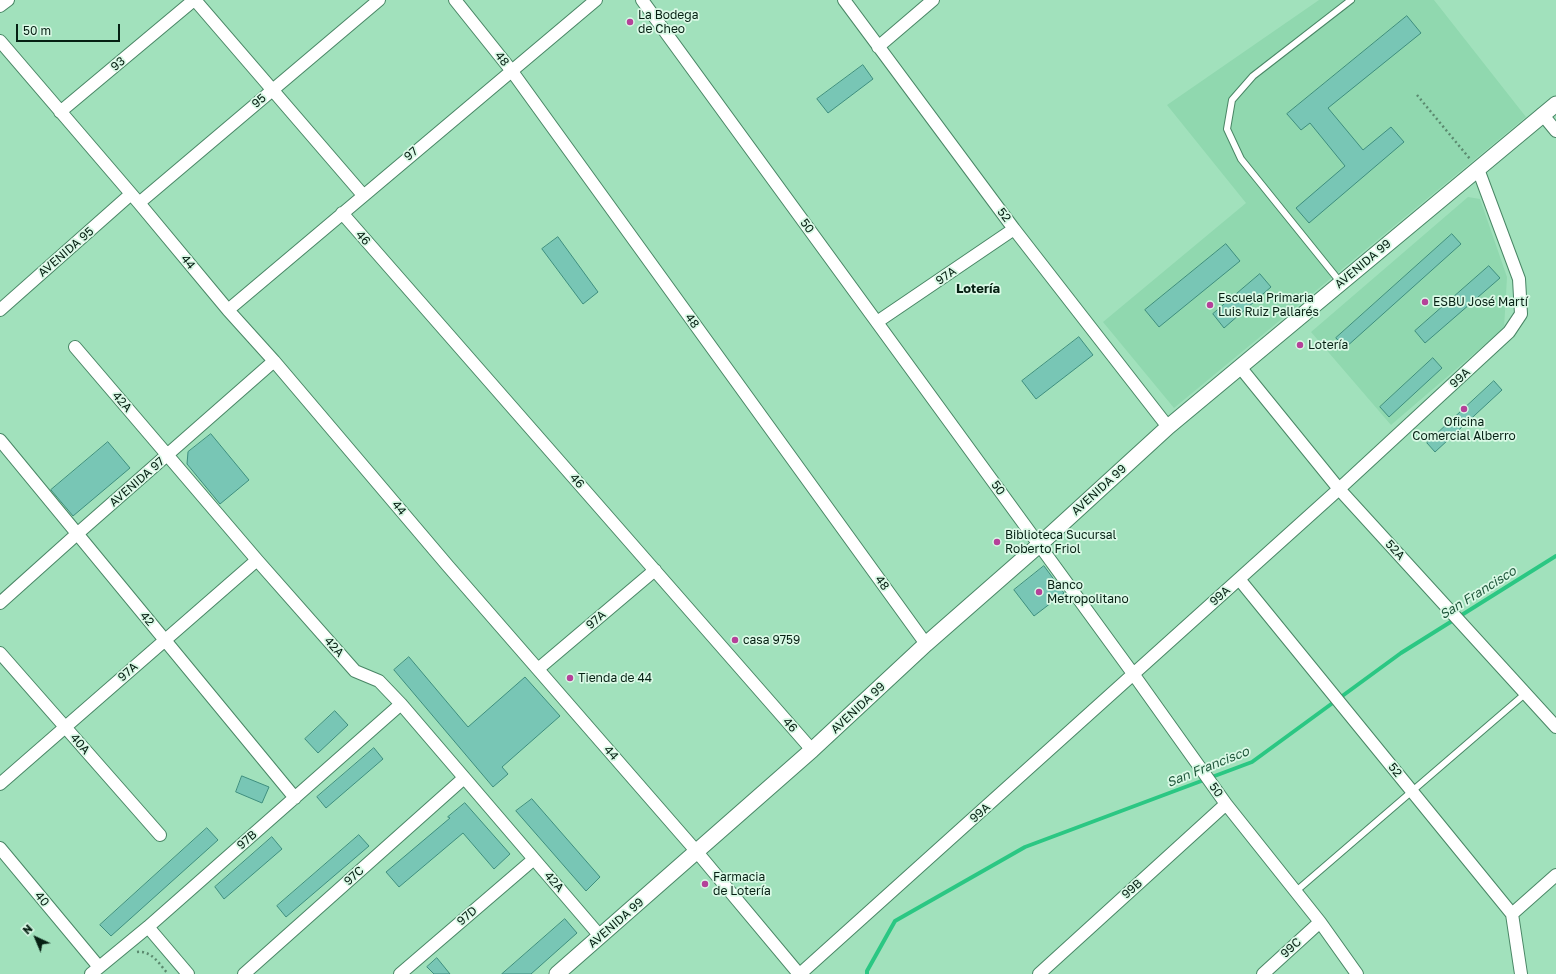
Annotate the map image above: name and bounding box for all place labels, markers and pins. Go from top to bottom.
place label: La Bodega de Cheo [638,8,698,36]
marker: La Bodega de Cheo [625,17,635,27]
place label: Escuela Primaria Luis Ruiz Pallarés [1218,291,1319,319]
place label: ESBU José Martí [1433,295,1528,309]
marker: ESBU José Martí [1420,297,1430,307]
marker: Escuela Primaria Luis Ruiz Pallarés [1205,300,1215,310]
place label: Lotería [1308,338,1348,352]
marker: Lotería [1295,340,1305,350]
marker: Oficina Comercial Alberro [1459,404,1469,414]
place label: Oficina Comercial Alberro [1412,415,1516,443]
place label: Biblioteca Sucursal Roberto Friol [1005,528,1116,556]
marker: Biblioteca Sucursal Roberto Friol [992,537,1002,547]
place label: Banco Metropolitano [1047,578,1129,606]
marker: Banco Metropolitano [1034,587,1044,597]
place label: casa 9759 [743,633,800,647]
marker: casa 9759 [730,635,740,645]
place label: Tienda de 44 [578,671,652,685]
marker: Tienda de 44 [565,673,575,683]
place label: Farmacia de Lotería [713,870,771,898]
marker: Farmacia de Lotería [700,879,710,889]

